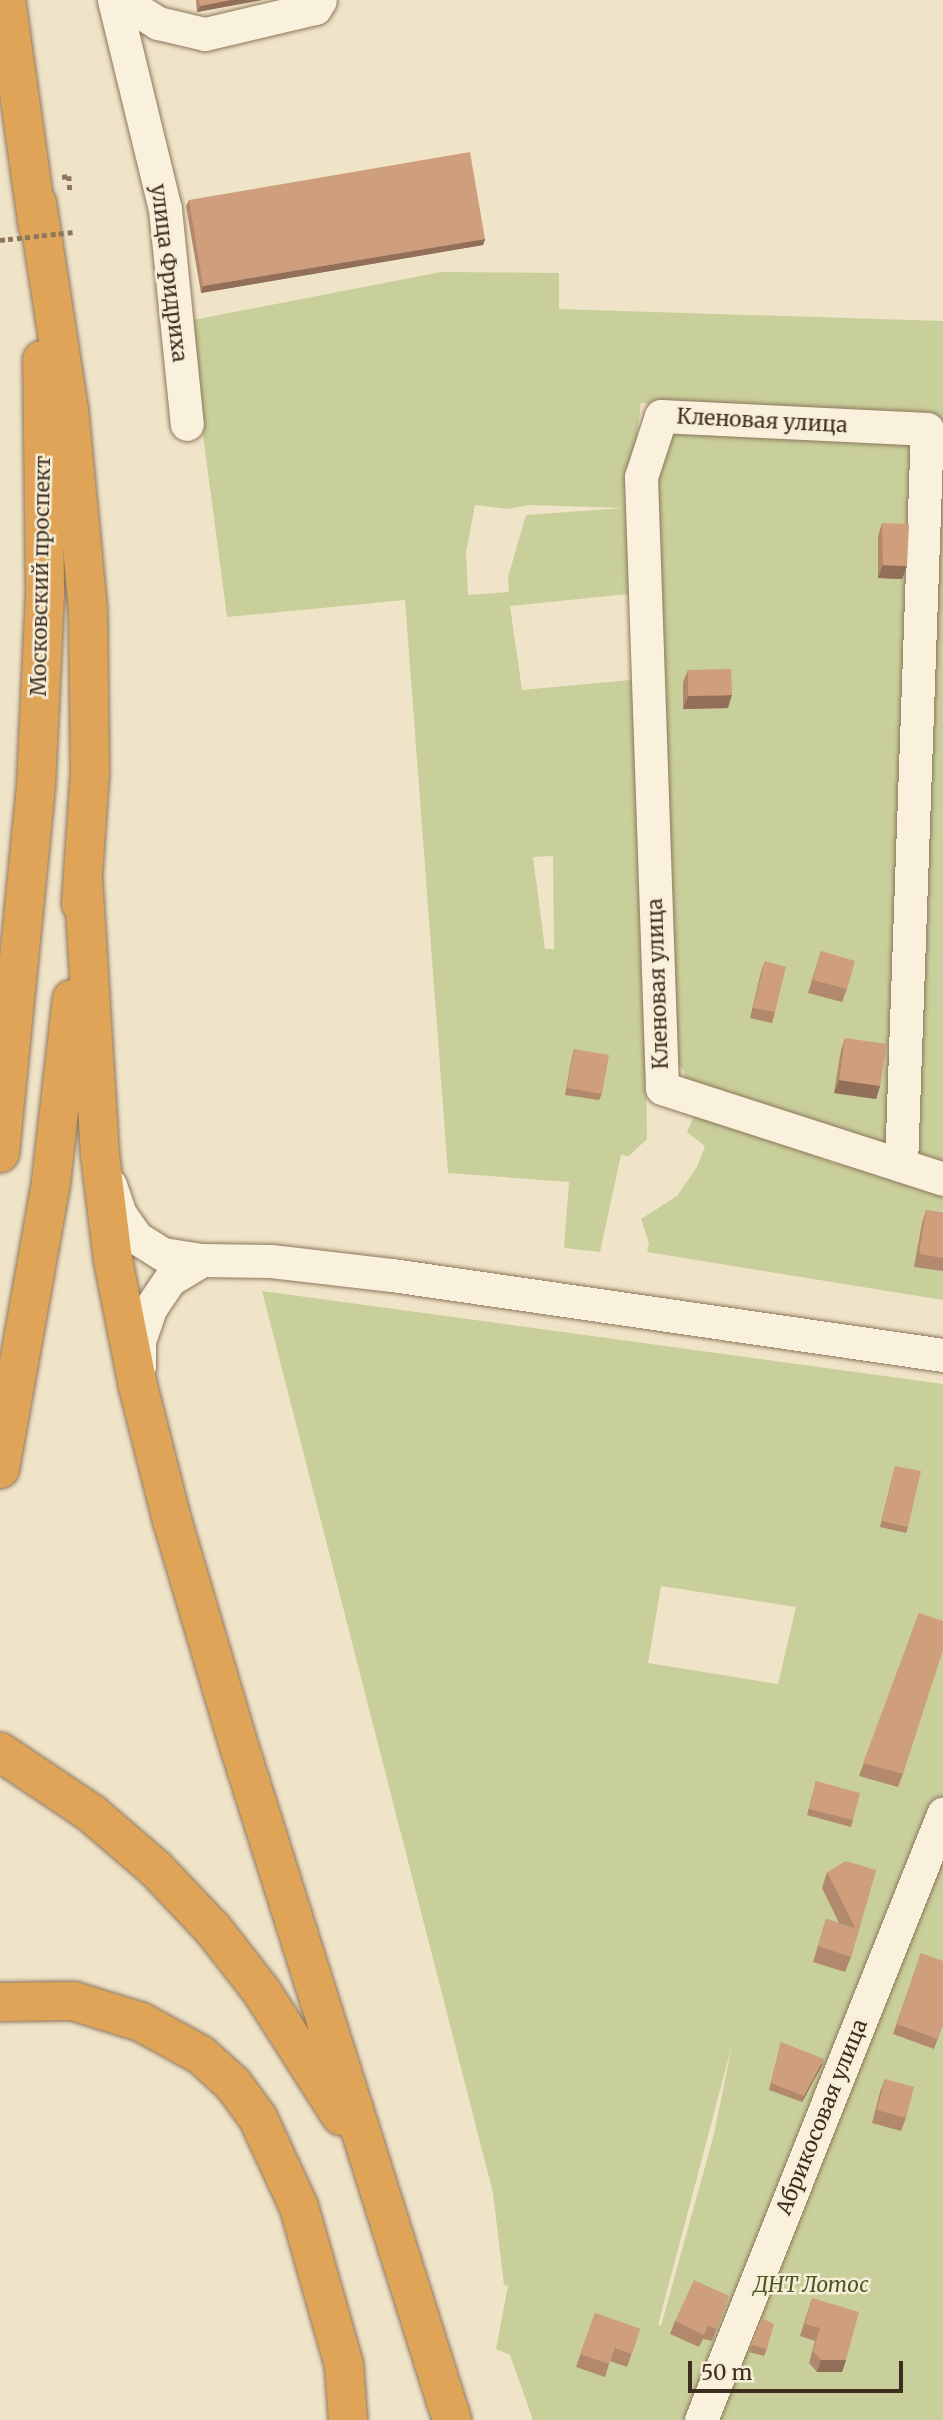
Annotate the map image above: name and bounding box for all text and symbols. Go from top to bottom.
street label: улица Фридриха [146,183,192,363]
street label: Кленовая улица [676,404,848,438]
street label: Московский проспект [26,455,56,697]
street label: Кленовая улица [642,898,674,1070]
street label: Абрикосовая улица [771,2016,873,2218]
park label: ДНТ Лотос [753,2272,869,2298]
scale bar [691,2346,906,2390]
text: 50 m [701,2359,752,2386]

